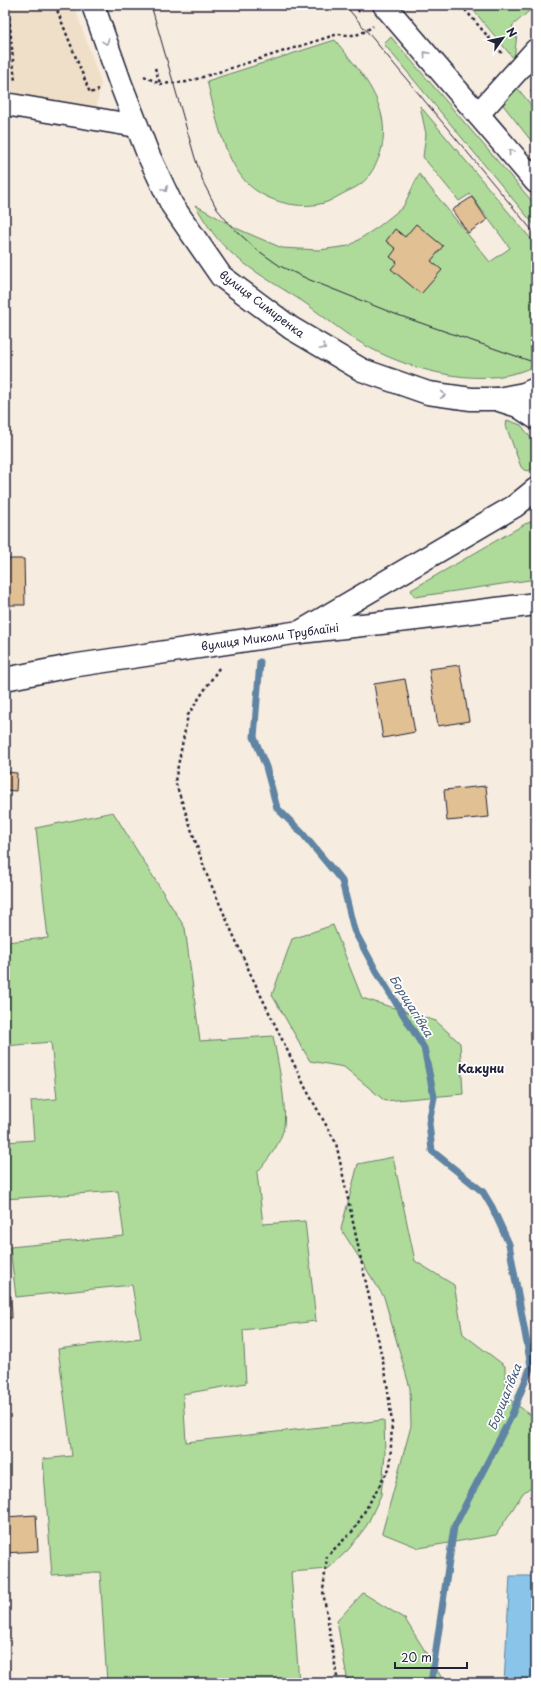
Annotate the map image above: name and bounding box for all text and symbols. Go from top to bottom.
north arrow [483,18,523,58]
text: N [502,24,521,41]
one-way arrow [102,38,110,45]
one-way arrow [423,51,430,58]
one-way arrow [508,149,515,157]
one-way arrow [160,185,168,193]
street label: вулиця Симиренка [216,266,309,341]
one-way arrow [319,343,326,350]
one-way arrow [440,390,446,399]
street label: вулиця Миколи Трублаїні [200,618,340,655]
water label: Борщагівка [386,971,438,1040]
district label: Какуни [458,1059,504,1077]
water label: Борщагівка [483,1360,526,1432]
scale bar [395,1644,467,1670]
text: 20 m [401,1648,432,1666]

